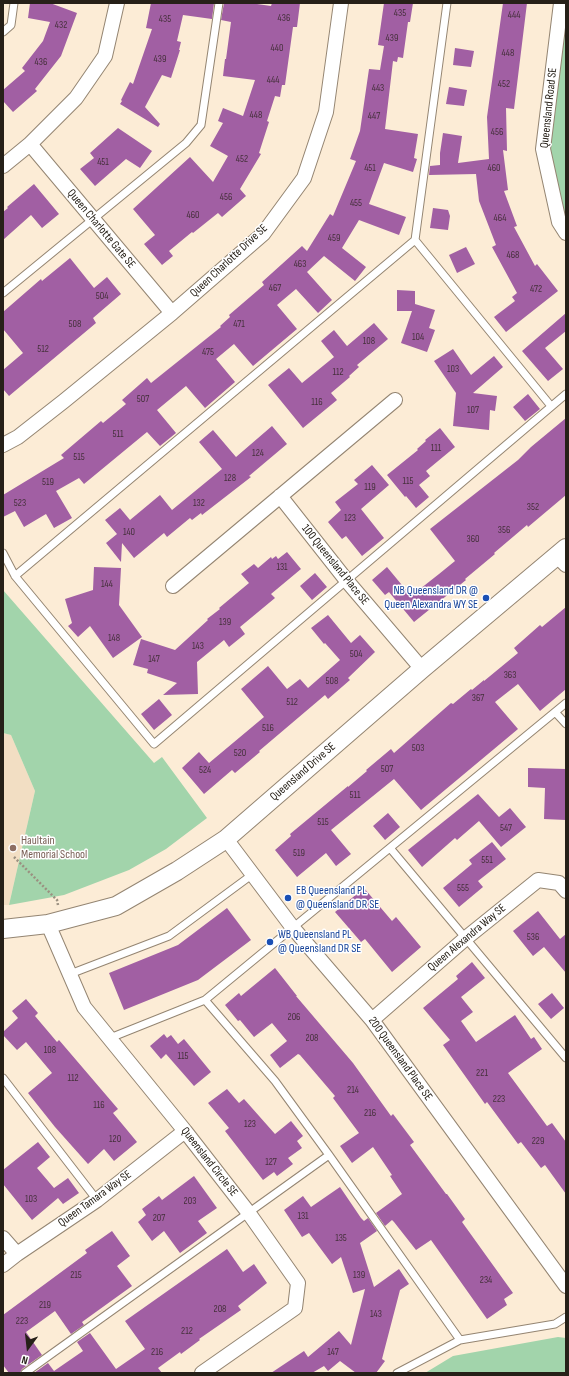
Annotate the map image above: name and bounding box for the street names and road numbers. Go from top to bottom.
street label: Queensland Road SE [538,67,560,149]
street label: Queen Charlotte Gate SE [64,187,138,271]
street label: Queen Charlotte Drive SE [187,221,271,301]
street label: 100 Queensland Place SE [298,522,372,608]
street label: Queensland Drive SE [267,740,339,804]
street label: Queen Alexandra Way SE [425,901,509,975]
street label: 200 Queensland Place SE [365,1014,435,1104]
street label: Queensland Circle SE [177,1124,241,1200]
street label: Queen Tamara Way SE [56,1168,134,1230]

